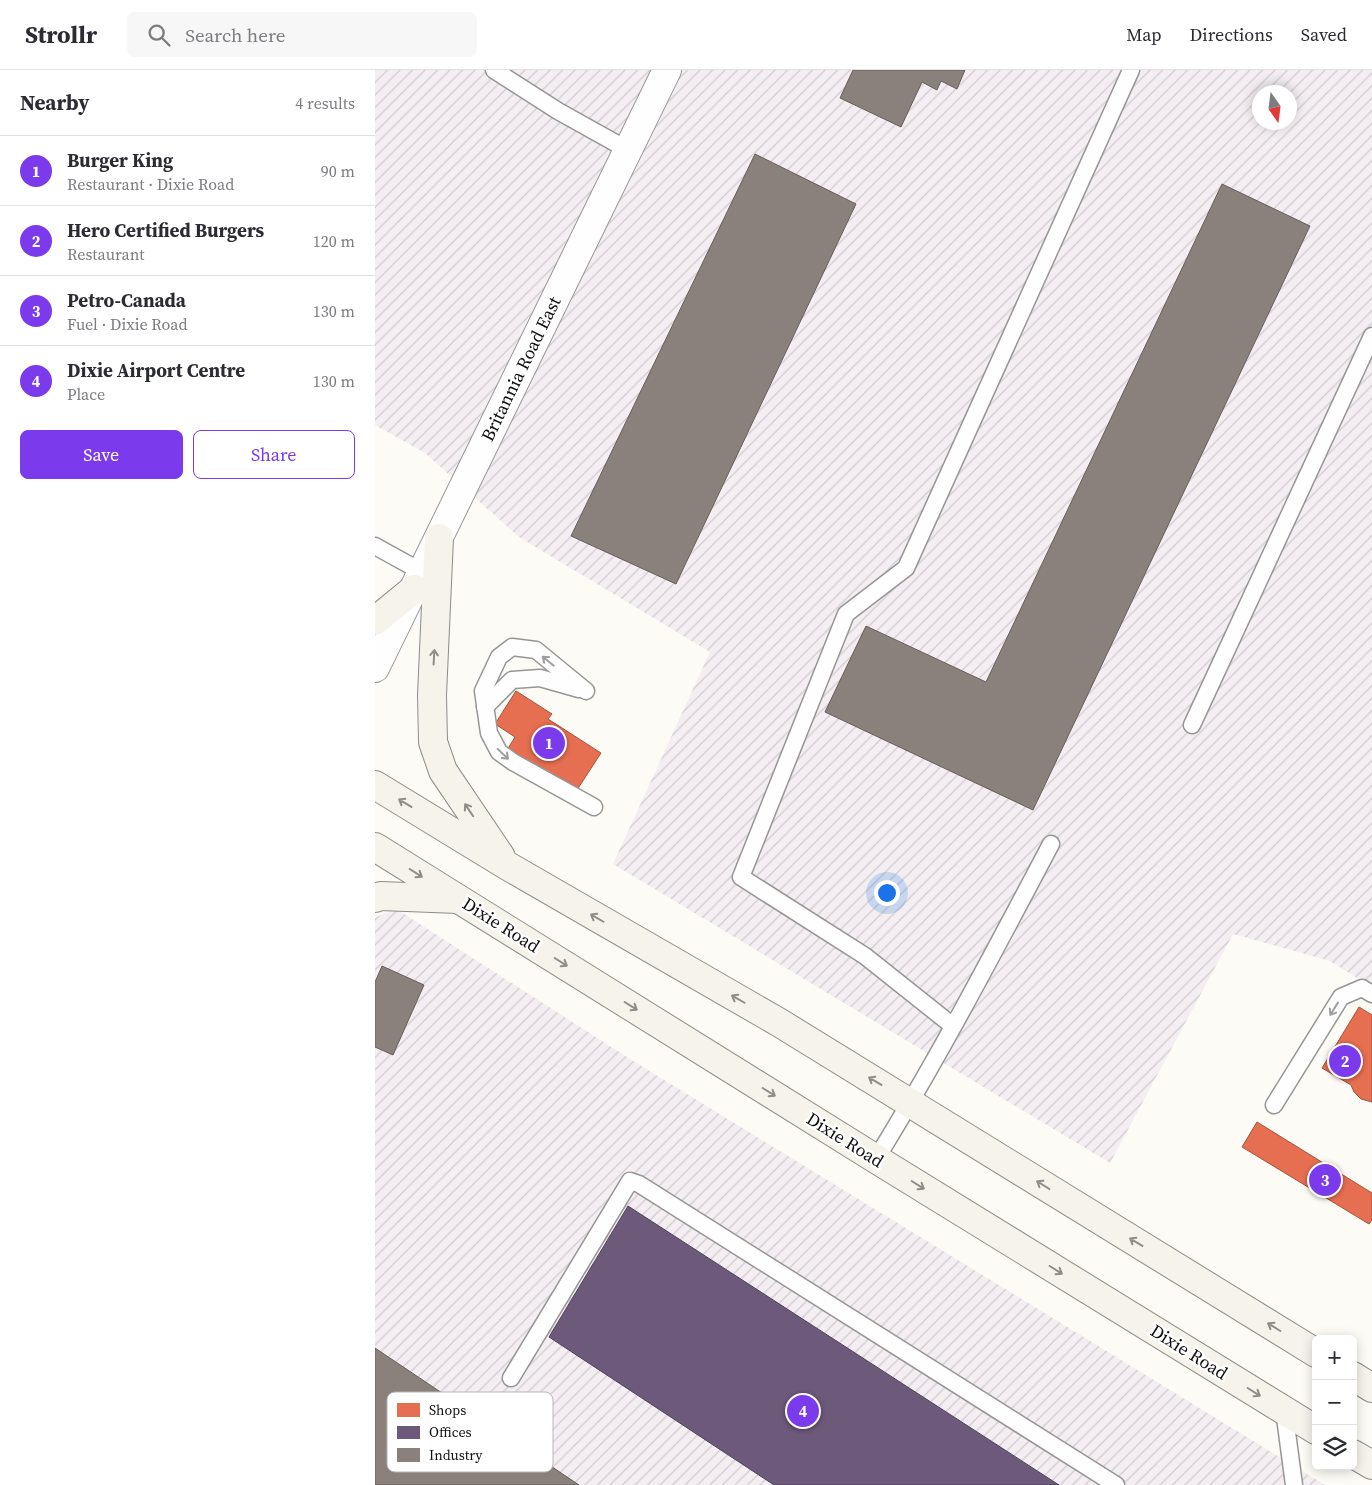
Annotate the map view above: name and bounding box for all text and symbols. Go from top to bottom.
search box [127,12,477,57]
text: Strollr [25,18,97,51]
icon: search [145,21,173,49]
text: Search here [185,22,285,48]
text: Map [1126,22,1162,47]
text: Directions [1190,22,1273,47]
text: Saved [1301,22,1347,47]
north arrow [1252,85,1297,130]
text: Nearby [20,88,90,117]
text: 4 results [295,92,355,114]
text: Burger King [67,147,173,173]
text: 1 [32,160,40,182]
text: 90 m [321,160,355,182]
text: Restaurant · Dixie Road [67,173,234,195]
text: Hero Certified Burgers [67,217,264,243]
text: 2 [32,230,40,252]
text: 120 m [313,230,355,252]
text: Restaurant [67,243,145,265]
text: Petro-Canada [67,287,186,313]
street label: Britannia Road East [475,292,567,445]
text: 3 [32,300,40,322]
text: 130 m [313,300,355,322]
text: Fuel · Dixie Road [67,313,188,335]
text: Dixie Airport Centre [67,357,245,383]
text: 4 [32,370,40,392]
text: 130 m [313,370,355,392]
text: Place [67,383,105,405]
button: Save [20,430,183,479]
button: Share [193,430,355,479]
one-way arrow [429,649,438,665]
one-way arrow [542,655,555,666]
pin: 1 [533,724,565,762]
one-way arrow [497,748,510,760]
one-way arrow [398,798,412,808]
one-way arrow [464,803,474,817]
one-way arrow [409,868,423,878]
your location [874,880,900,906]
street label: Dixie Road [458,891,545,958]
one-way arrow [590,912,605,922]
one-way arrow [554,957,568,967]
one-way arrow [730,994,745,1004]
one-way arrow [624,1001,638,1011]
one-way arrow [1328,1002,1339,1016]
pin: 2 [1329,1042,1361,1080]
one-way arrow [868,1076,882,1086]
one-way arrow [762,1088,776,1098]
street label: Dixie Road [802,1106,889,1173]
pin: 3 [1309,1161,1341,1199]
one-way arrow [910,1180,924,1190]
one-way arrow [1036,1180,1050,1190]
one-way arrow [1129,1237,1143,1247]
one-way arrow [1049,1266,1063,1276]
street label: Dixie Road [1146,1318,1233,1385]
one-way arrow [1268,1322,1282,1332]
map controls [1312,1335,1357,1470]
button: + [1312,1335,1357,1380]
button: − [1312,1380,1357,1425]
one-way arrow [1247,1387,1261,1398]
legend [387,1392,553,1472]
pin: 4 [787,1392,819,1430]
text: Shops [429,1400,466,1420]
text: Offices [429,1422,472,1442]
button: layers [1312,1425,1357,1470]
text: Industry [429,1445,483,1465]

